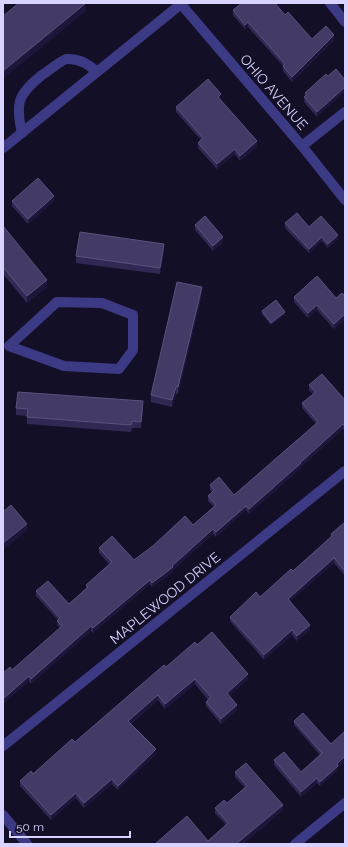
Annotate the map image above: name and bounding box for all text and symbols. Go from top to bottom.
street label: OHIO AVENUE [237,51,311,133]
street label: MAPLEWOOD DRIVE [107,549,223,647]
scale bar [10,813,130,839]
text: 50 m [16,820,44,834]

